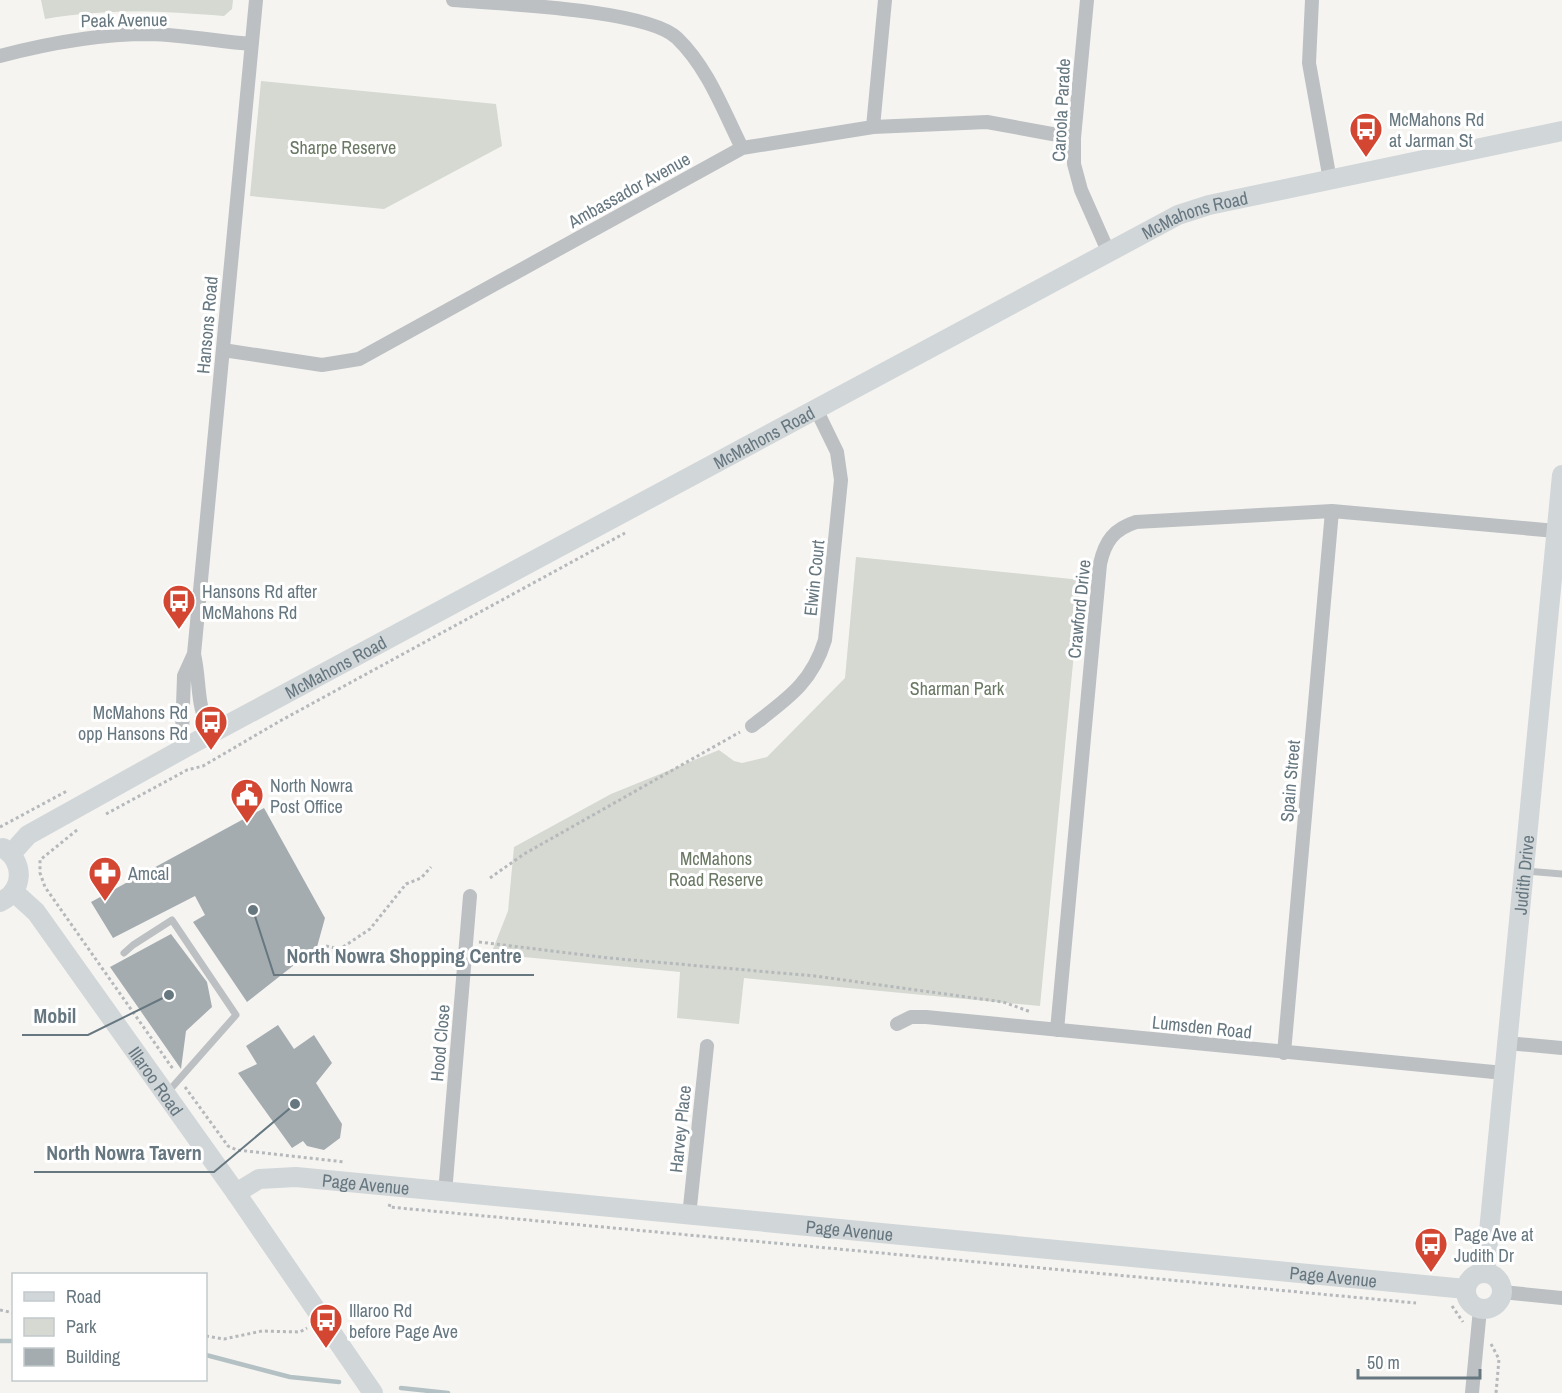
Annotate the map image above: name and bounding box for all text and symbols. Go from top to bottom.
street label: Peak Avenue [80,7,168,33]
street label: Caroola Parade [1046,58,1076,162]
place label: McMahons Rd at Jarman St [1389,107,1484,153]
bus stop icon: McMahons Rd at Jarman St [1348,111,1384,158]
park label: Sharpe Reserve [290,135,396,160]
street label: Ambassador Avenue [563,146,695,234]
street label: McMahons Road [1137,185,1250,245]
street label: Hansons Road [190,275,224,375]
street label: McMahons Road [709,400,819,475]
street label: Elwin Court [798,539,830,617]
street label: Crawford Drive [1061,558,1097,660]
place label: Hansons Rd after McMahons Rd [202,579,317,625]
bus stop icon: Hansons Rd after McMahons Rd [161,583,197,630]
street label: McMahons Road [280,629,391,704]
park label: Sharman Park [910,676,1005,701]
place label: McMahons Rd opp Hansons Rd [78,700,188,746]
bus stop icon: McMahons Rd opp Hansons Rd [193,704,229,751]
street label: Spain Street [1274,739,1306,823]
place label: North Nowra Post Office [270,773,353,819]
public building icon: North Nowra Post Office [229,777,265,824]
street label: Judith Drive [1507,834,1540,916]
park label: McMahons Road Reserve [669,846,763,892]
pharmacy icon: Amcal [87,855,123,902]
place label: Amcal [127,861,169,886]
callout: North Nowra Shopping Centre [274,937,534,975]
text: North Nowra Shopping Centre [286,942,522,969]
callout: Mobil [22,997,88,1035]
text: Mobil [34,1002,76,1029]
street label: Hood Close [424,1003,456,1083]
street label: Lumsden Road [1151,1009,1253,1045]
street label: Illaroo Road [123,1041,189,1121]
street label: Harvey Place [663,1084,697,1174]
callout: North Nowra Tavern [34,1134,214,1172]
text: North Nowra Tavern [46,1139,202,1166]
street label: Page Avenue [321,1167,411,1200]
street label: Page Avenue [805,1213,894,1247]
place label: Page Ave at Judith Dr [1454,1222,1533,1268]
bus stop icon: Page Ave at Judith Dr [1413,1226,1449,1273]
street label: Page Avenue [1288,1260,1378,1293]
legend [12,1273,207,1381]
text: Road [66,1284,101,1309]
place label: Illaroo Rd before Page Ave [349,1298,458,1344]
bus stop icon: Illaroo Rd before Page Ave [308,1302,344,1349]
text: Park [66,1314,97,1339]
scale bar [1358,1342,1480,1380]
text: Building [66,1344,121,1369]
text: 50 m [1367,1350,1400,1375]

